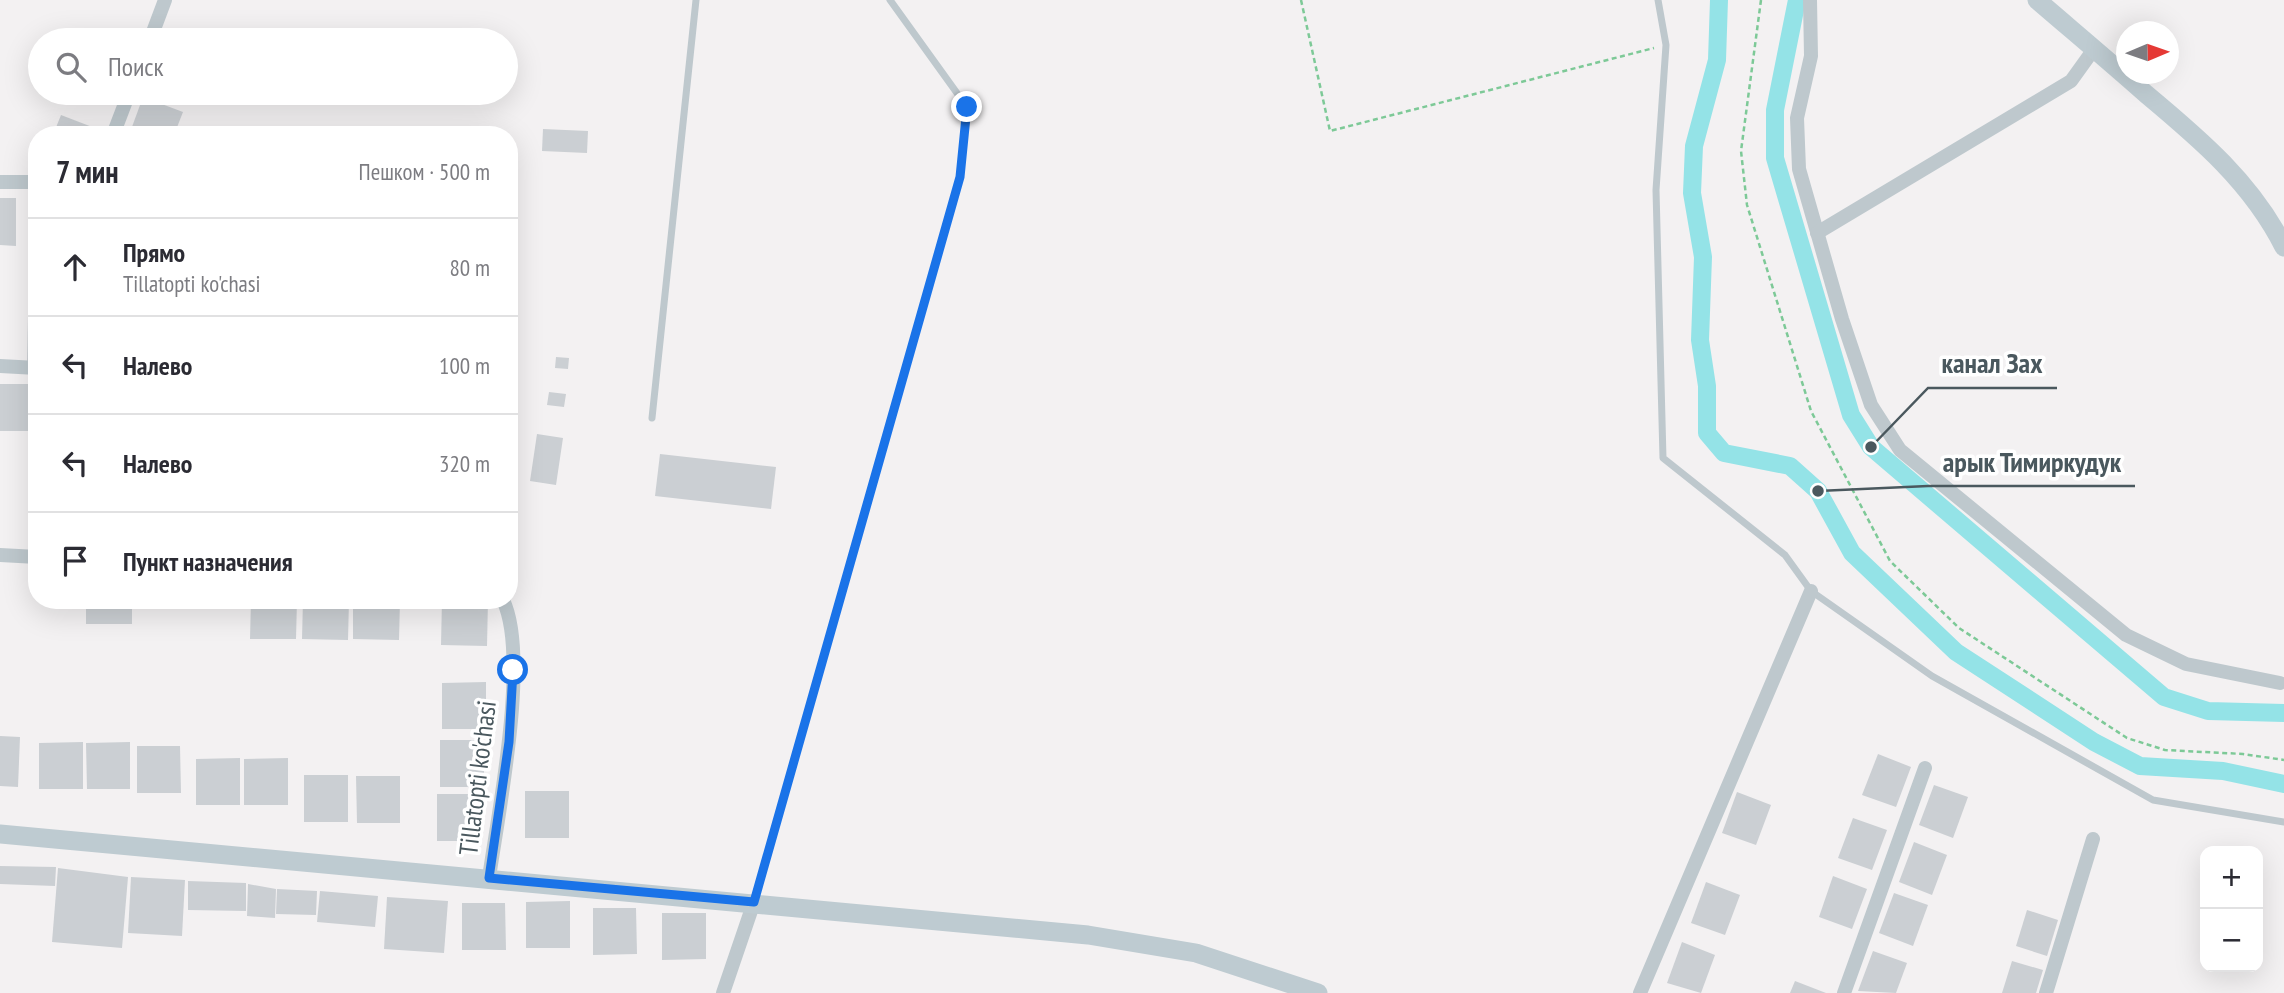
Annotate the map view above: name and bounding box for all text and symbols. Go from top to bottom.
north arrow [2116,21,2179,84]
search box [28,28,518,105]
icon: search [52,48,90,86]
text: Поиск [108,50,164,83]
route end [951,91,982,122]
text: 7 мин [56,152,119,191]
text: Пешком · 500 m [359,157,490,186]
text: Прямо [123,236,185,269]
icon: ahead [56,248,94,286]
text: 80 m [449,253,490,282]
text: Tillatopti ko'chasi [123,269,261,298]
callout: канал Зах [1928,339,2057,388]
text: канал Зах [1942,344,2043,381]
icon: left [56,346,94,384]
text: Налево [123,349,192,382]
text: 100 m [439,351,490,380]
callout: арык Тимиркудук [1928,437,2135,486]
text: арык Тимиркудук [1943,443,2122,480]
icon: left [56,444,94,482]
text: Налево [123,447,192,480]
text: 320 m [439,449,490,478]
icon: arrive [56,542,94,580]
text: Пункт назначения [123,545,293,578]
route start [497,654,528,685]
street label: Tillatopti ko'chasi [451,699,503,857]
map controls [2200,846,2263,972]
button: + [2200,846,2263,909]
button: − [2200,909,2263,972]

